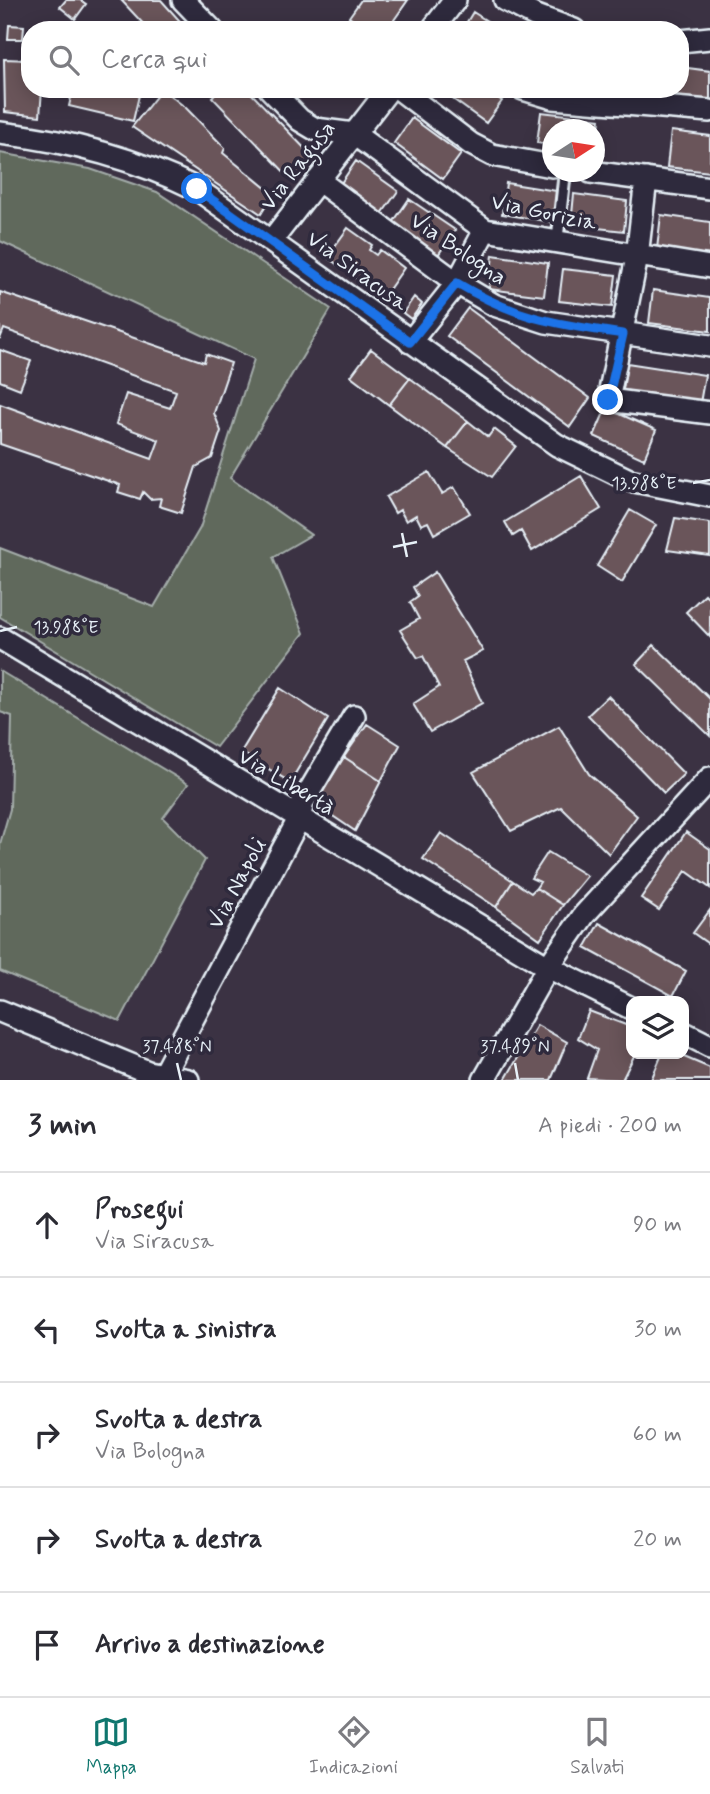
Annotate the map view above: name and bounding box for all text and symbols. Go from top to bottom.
search box [21,21,689,98]
icon: search [45,41,83,79]
text: Cerca qui [101,43,207,77]
street label: Via Ragusa [254,115,345,219]
north arrow [542,119,605,182]
route start [181,173,212,204]
street label: Via Gorizia [488,187,599,239]
street label: Via Bologna [403,206,512,295]
street label: Via Siracusa [300,225,414,319]
route end [592,384,623,415]
text: 13.988°E [612,472,676,496]
text: 13.988°E [34,616,98,640]
street label: Via Libertà [232,742,340,823]
street label: Via Napoli [201,833,274,935]
map controls [626,996,689,1059]
button: layers [626,996,689,1059]
text: 37.488°N [142,1035,212,1059]
text: 37.489°N [480,1035,550,1059]
text: 3 min [28,1106,97,1145]
text: A piedi · 200 m [538,1111,682,1141]
text: Prosegui [95,1193,184,1227]
icon: ahead [28,1206,66,1244]
text: 90 m [633,1210,682,1240]
text: Via Siracusa [95,1227,214,1257]
icon: left [28,1311,66,1349]
text: Svolta a sinistra [95,1313,277,1347]
text: 30 m [634,1315,682,1345]
text: Svolta a destra [95,1403,262,1437]
icon: right [28,1416,66,1454]
text: 60 m [633,1420,682,1450]
text: Via Bologna [95,1437,206,1467]
icon: right [28,1521,66,1559]
text: Svolta a destra [95,1523,262,1557]
text: 20 m [633,1525,682,1555]
icon: arrive [28,1626,66,1664]
text: Arrivo a destinazione [95,1628,325,1662]
tab: Mappa [86,1713,137,1780]
tab: Indicazioni [309,1713,398,1780]
tab: Salvati [570,1713,624,1780]

